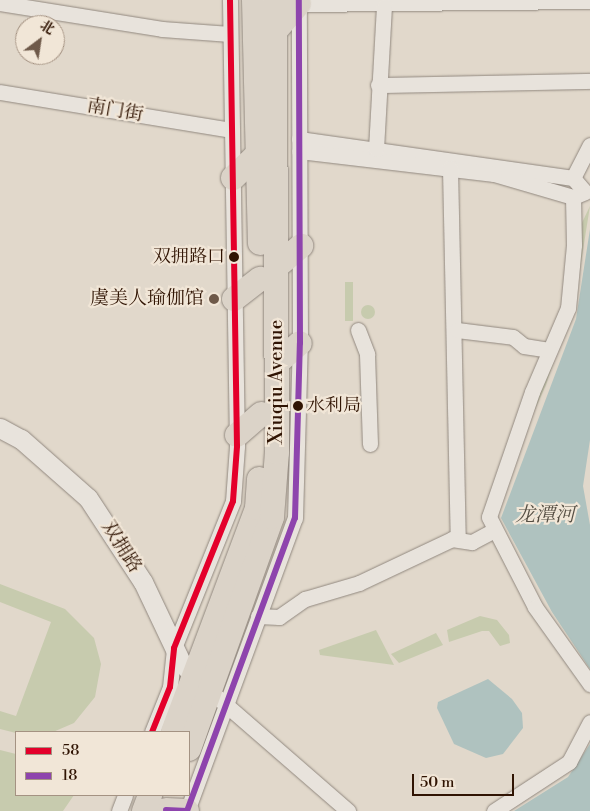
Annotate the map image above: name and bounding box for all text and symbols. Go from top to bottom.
north arrow [15,15,65,65]
text: 北 [37,17,58,39]
street label: 南门街 [85,95,145,127]
place label: 双拥路口 [153,246,225,268]
marker: 双拥路口 [229,252,239,262]
place label: 虞美人瑜伽馆 [90,288,204,310]
marker: 虞美人瑜伽馆 [208,293,220,305]
street label: Xiuqiu Avenue [266,320,288,444]
place label: 水利局 [307,395,361,417]
marker: 水利局 [293,401,303,411]
water label: 龙潭河 [515,503,575,527]
street label: 双拥路 [96,517,146,577]
legend [15,731,190,796]
text: 58 [62,741,79,760]
scale bar [415,764,518,796]
text: 18 [62,766,77,785]
text: 50 m [420,773,454,792]

